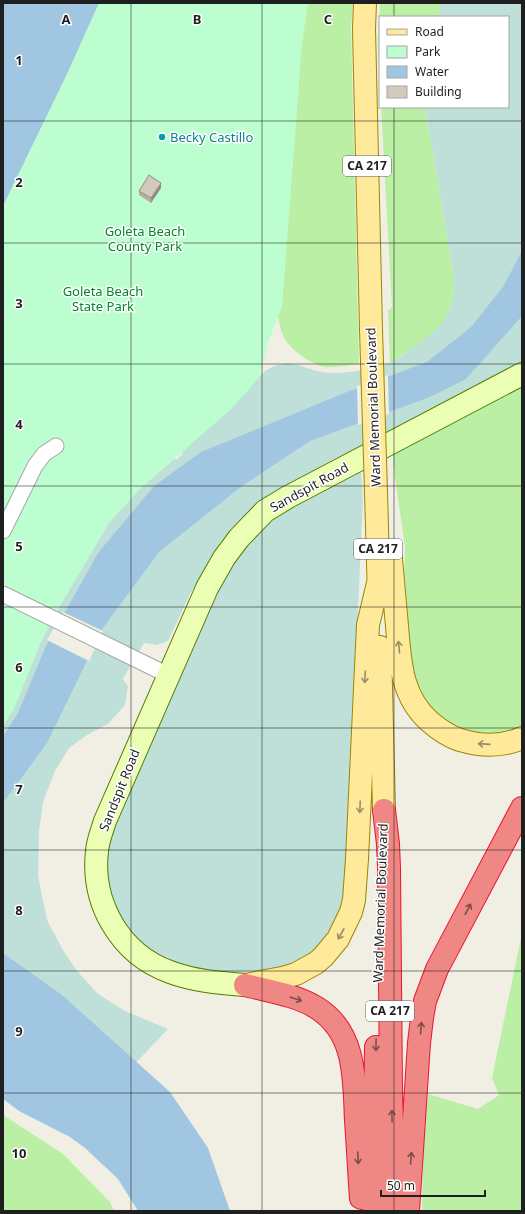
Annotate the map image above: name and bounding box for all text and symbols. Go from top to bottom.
text: A [62,10,71,28]
text: B [193,10,201,28]
text: C [324,10,332,28]
legend [379,16,509,108]
text: Road [415,23,444,40]
text: Park [415,43,441,60]
text: 1 [15,51,23,69]
text: Water [415,63,449,80]
text: Building [415,83,462,100]
place label: Becky Castillo [170,128,253,146]
marker: Becky Castillo [157,132,167,142]
road number: CA 217 [343,156,391,176]
text: 2 [15,173,23,191]
park label: Goleta Beach County Park [105,222,185,255]
park label: Goleta Beach State Park [63,282,143,315]
text: 3 [15,294,23,312]
street label: Ward Memorial Boulevard [361,327,385,487]
text: 4 [15,415,23,433]
street label: Sandspit Road [266,458,352,516]
text: 5 [15,537,23,555]
road number: CA 217 [354,539,402,559]
one-way arrow [395,641,402,654]
text: 6 [15,658,23,676]
one-way arrow [361,670,369,683]
one-way arrow [478,741,491,748]
street label: Sandspit Road [94,746,144,834]
text: 7 [15,780,23,798]
one-way arrow [356,800,363,813]
street label: Ward Memorial Boulevard [368,823,392,983]
text: 8 [15,901,23,919]
one-way arrow [465,903,473,915]
one-way arrow [337,928,345,940]
one-way arrow [289,996,302,1003]
road number: CA 217 [366,1001,414,1021]
text: 9 [15,1022,23,1040]
one-way arrow [417,1022,424,1035]
one-way arrow [372,1038,380,1051]
one-way arrow [388,1110,395,1123]
text: 10 [12,1144,26,1162]
one-way arrow [355,1151,362,1164]
one-way arrow [408,1152,415,1165]
scale bar [381,1172,485,1198]
text: 50 m [387,1177,415,1194]

